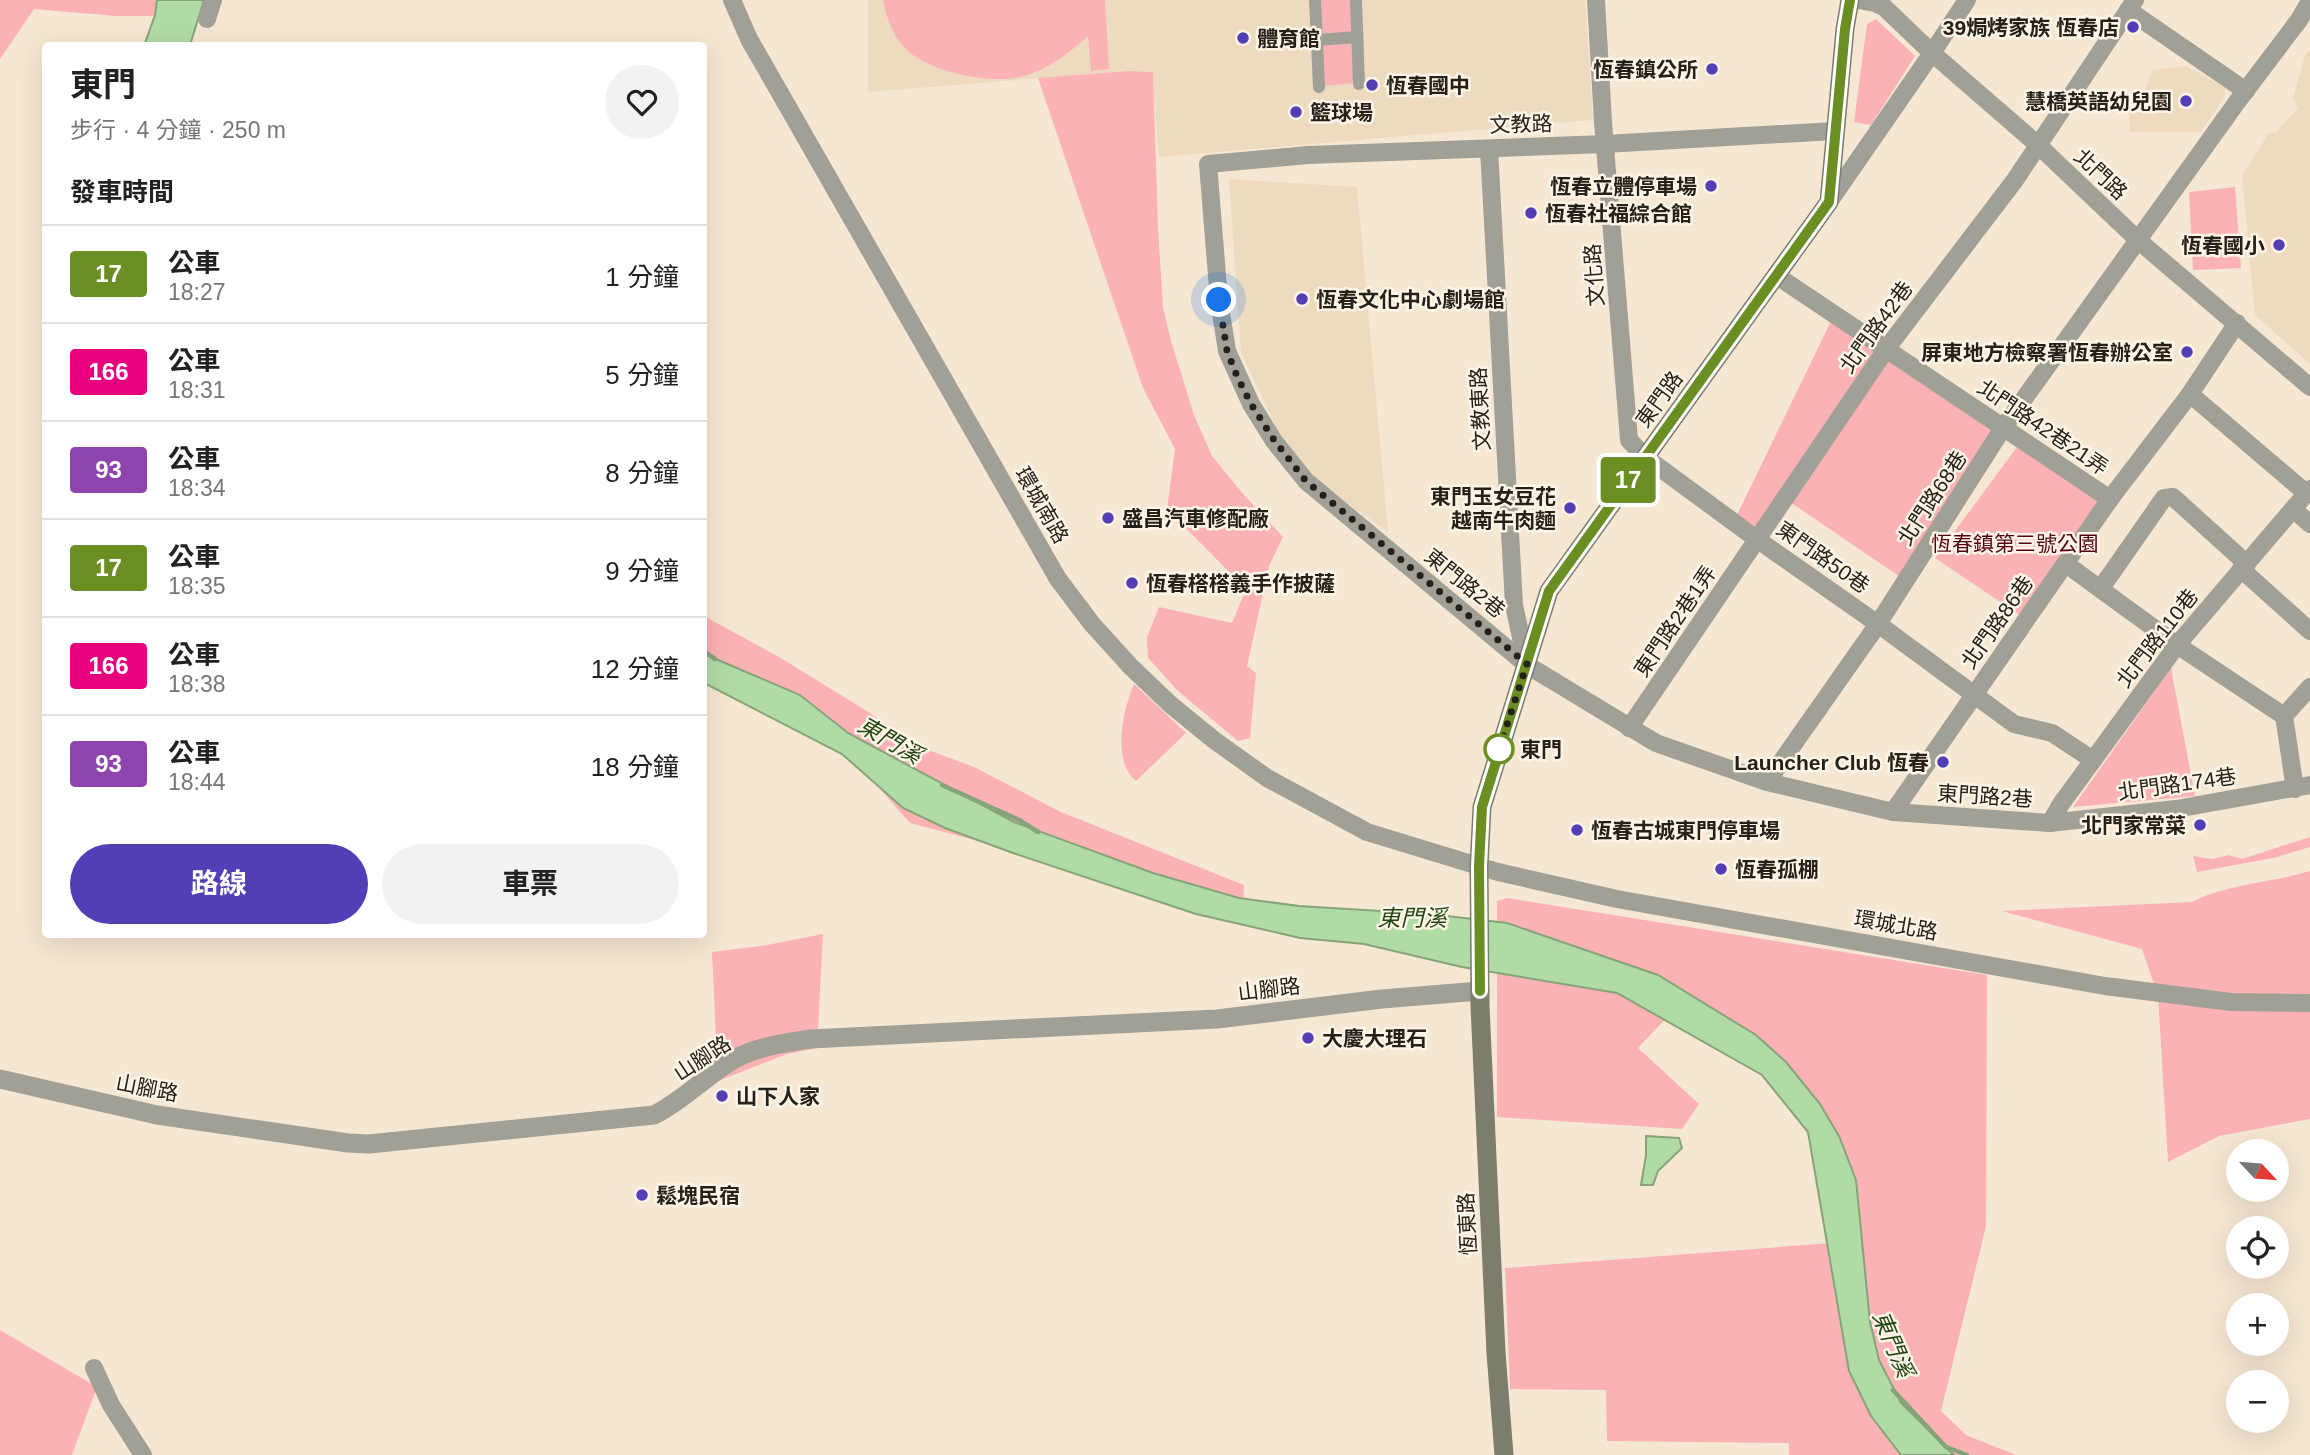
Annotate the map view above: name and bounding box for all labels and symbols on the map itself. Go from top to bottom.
place label: 39焗烤家族 恆春店 [1943,16,2119,39]
marker: 39焗烤家族 恆春店 [2125,19,2141,35]
place label: 體育館 [1257,27,1320,50]
marker: 體育館 [1235,30,1251,46]
place label: 恆春鎮公所 [1593,58,1698,81]
marker: 恆春鎮公所 [1704,61,1720,77]
place label: 恆春國中 [1386,74,1470,97]
marker: 恆春國中 [1364,77,1380,93]
place label: 慧橋英語幼兒園 [2025,90,2172,113]
marker: 慧橋英語幼兒園 [2178,93,2194,109]
place label: 籃球場 [1310,101,1373,124]
marker: 籃球場 [1288,104,1304,120]
street label: 文教路 [1489,111,1553,137]
street label: 北門路 [2070,144,2132,204]
place label: 恆春立體停車場 [1550,175,1697,198]
marker: 恆春立體停車場 [1703,178,1719,194]
place label: 恆春社福綜合館 [1545,202,1692,225]
marker: 恆春社福綜合館 [1523,205,1539,221]
place label: 恆春國小 [2181,234,2265,257]
marker: 恆春國小 [2271,237,2287,253]
street label: 文化路 [1580,243,1608,307]
street label: 北門路42巷 [1835,277,1917,377]
your location [1201,282,1236,317]
place label: 恆春文化中心劇場館 [1316,288,1505,311]
marker: 恆春文化中心劇場館 [1294,291,1310,307]
place label: 屏東地方檢察署恆春辦公室 [1921,341,2173,364]
marker: 屏東地方檢察署恆春辦公室 [2179,344,2195,360]
street label: 文教東路 [1466,366,1494,452]
street label: 東門路 [1631,367,1687,431]
street label: 北門路42巷21弄 [1974,375,2112,479]
street label: 北門路68巷 [1893,447,1971,549]
line badge: 17 [1596,457,1660,503]
street label: 環城南路 [1011,463,1073,547]
place label: 東門玉女豆花 越南牛肉麵 [1430,485,1556,532]
marker: 東門玉女豆花 越南牛肉麵 [1562,500,1578,516]
place label: 盛昌汽車修配廠 [1122,507,1269,530]
marker: 盛昌汽車修配廠 [1100,510,1116,526]
street label: 東門路50巷 [1772,517,1874,597]
park label: 恆春鎮第三號公園 [1931,532,2099,555]
street label: 東門路2巷 [1421,544,1509,622]
street label: 東門路2巷1弄 [1630,561,1720,681]
street label: 北門路86巷 [1957,571,2037,673]
place label: 恆春榙榙義手作披薩 [1146,572,1335,595]
marker: 恆春榙榙義手作披薩 [1124,575,1140,591]
street label: 北門路110巷 [2112,585,2202,691]
water label: 東門溪 [854,711,929,770]
marker: 東門 [1484,734,1514,764]
place label: 東門 [1520,738,1562,761]
place label: Launcher Club 恆春 [1734,751,1929,774]
marker: Launcher Club 恆春 [1935,754,1951,770]
street label: 北門路174巷 [2116,764,2238,804]
street label: 東門路2巷 [1936,781,2034,811]
place label: 北門家常菜 [2081,814,2186,837]
marker: 北門家常菜 [2192,817,2208,833]
place label: 恆春古城東門停車場 [1591,819,1780,842]
marker: 恆春古城東門停車場 [1569,822,1585,838]
place label: 恆春孤棚 [1735,858,1819,881]
marker: 恆春孤棚 [1713,861,1729,877]
water label: 東門溪 [1378,905,1450,931]
street label: 環城北路 [1853,906,1939,944]
street label: 山腳路 [1236,974,1302,1004]
place label: 大慶大理石 [1322,1027,1427,1050]
marker: 大慶大理石 [1300,1030,1316,1046]
street label: 山腳路 [669,1031,735,1085]
street label: 山腳路 [114,1071,180,1105]
place label: 山下人家 [736,1085,820,1108]
marker: 山下人家 [714,1088,730,1104]
north arrow [2226,1139,2289,1202]
place label: 鬆塊民宿 [656,1184,740,1207]
marker: 鬆塊民宿 [634,1187,650,1203]
street label: 恆東路 [1454,1192,1480,1256]
water label: 東門溪 [1868,1307,1920,1384]

